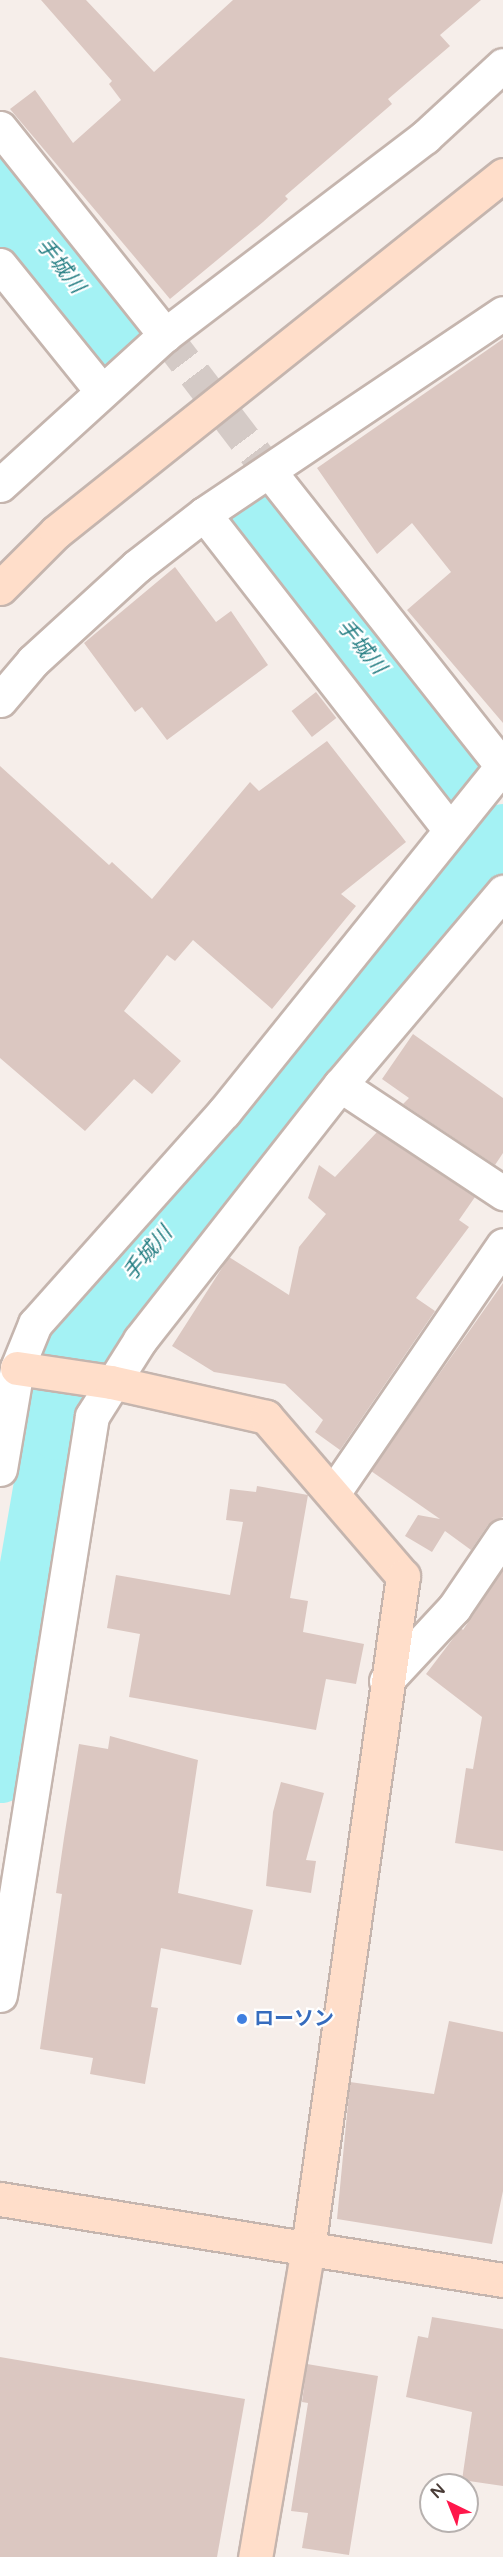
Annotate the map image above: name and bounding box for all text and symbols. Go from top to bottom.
water label: 手城川 [31,233,89,299]
water label: 手城川 [331,615,391,679]
water label: 手城川 [118,1222,178,1286]
place label: ローソン [254,2007,334,2031]
marker: ローソン [235,2012,249,2026]
north arrow [419,2473,479,2533]
text: N [427,2480,450,2503]

